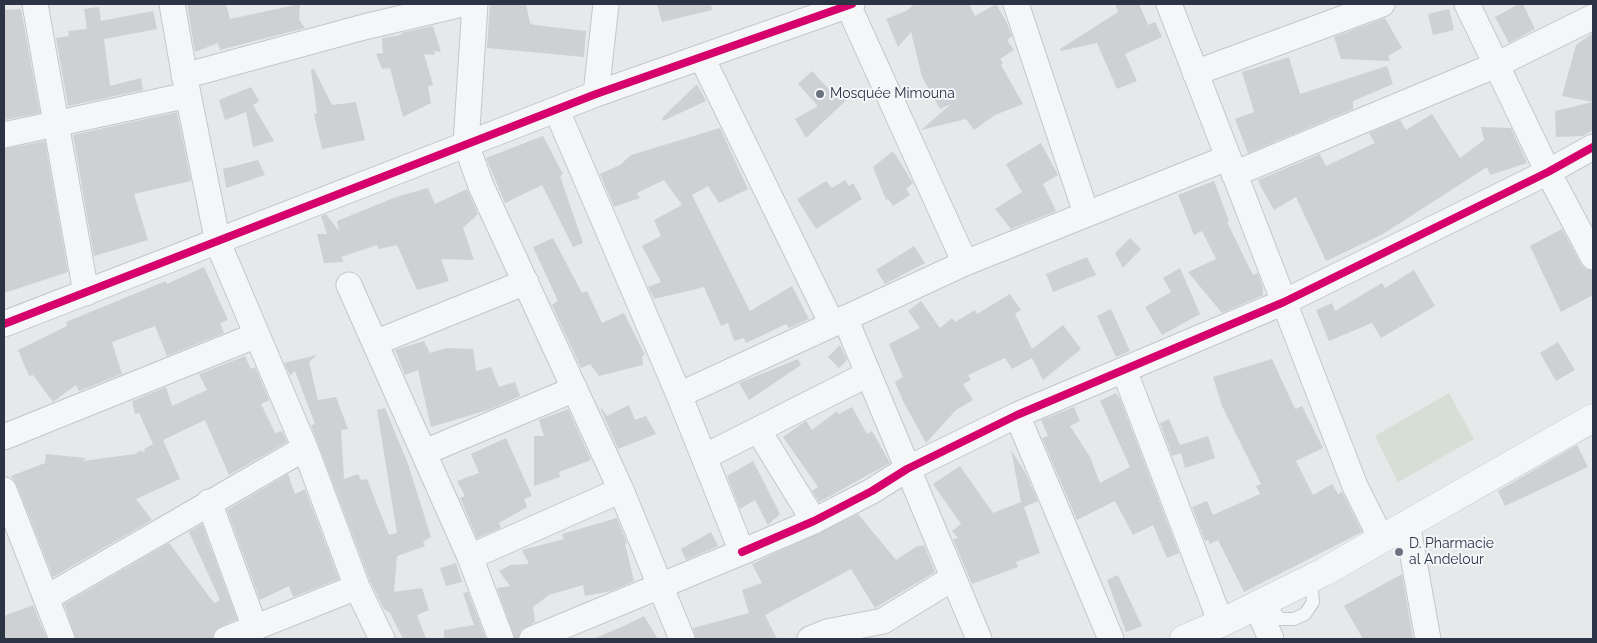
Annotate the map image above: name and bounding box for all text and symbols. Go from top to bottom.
place label: Mosquée Mimouna [830,86,955,102]
marker: Mosquée Mimouna [814,88,826,100]
place label: D. Pharmacie al Andelour [1409,536,1494,568]
marker: D. Pharmacie al Andelour [1393,546,1405,558]

